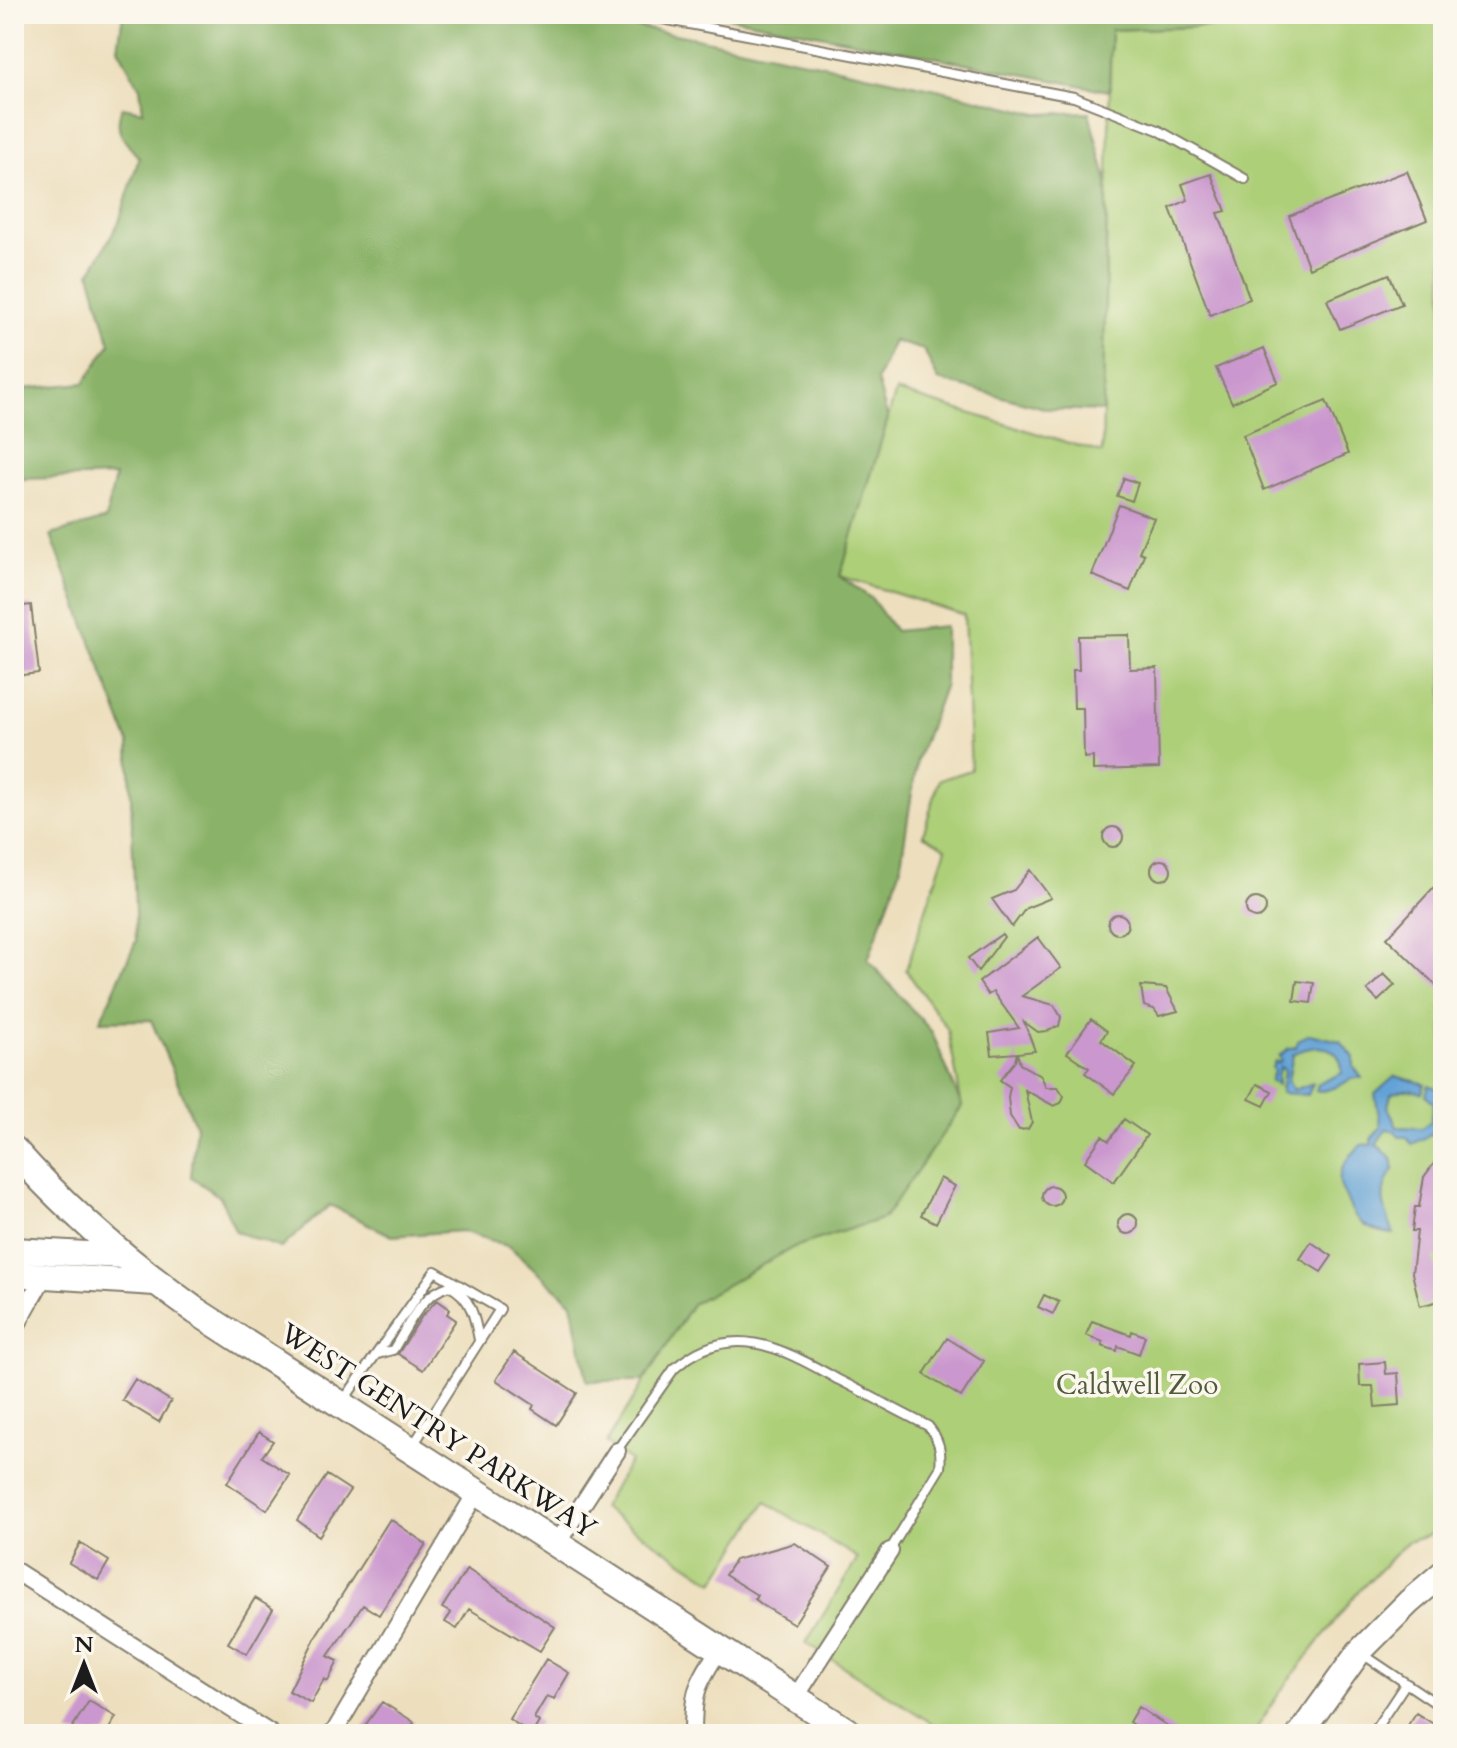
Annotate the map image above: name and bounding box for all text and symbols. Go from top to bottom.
street label: WEST GENTRY PARKWAY [271,1314,604,1548]
park label: Caldwell Zoo [1056,1366,1218,1404]
north arrow [44,1624,124,1704]
text: N [74,1630,94,1660]

